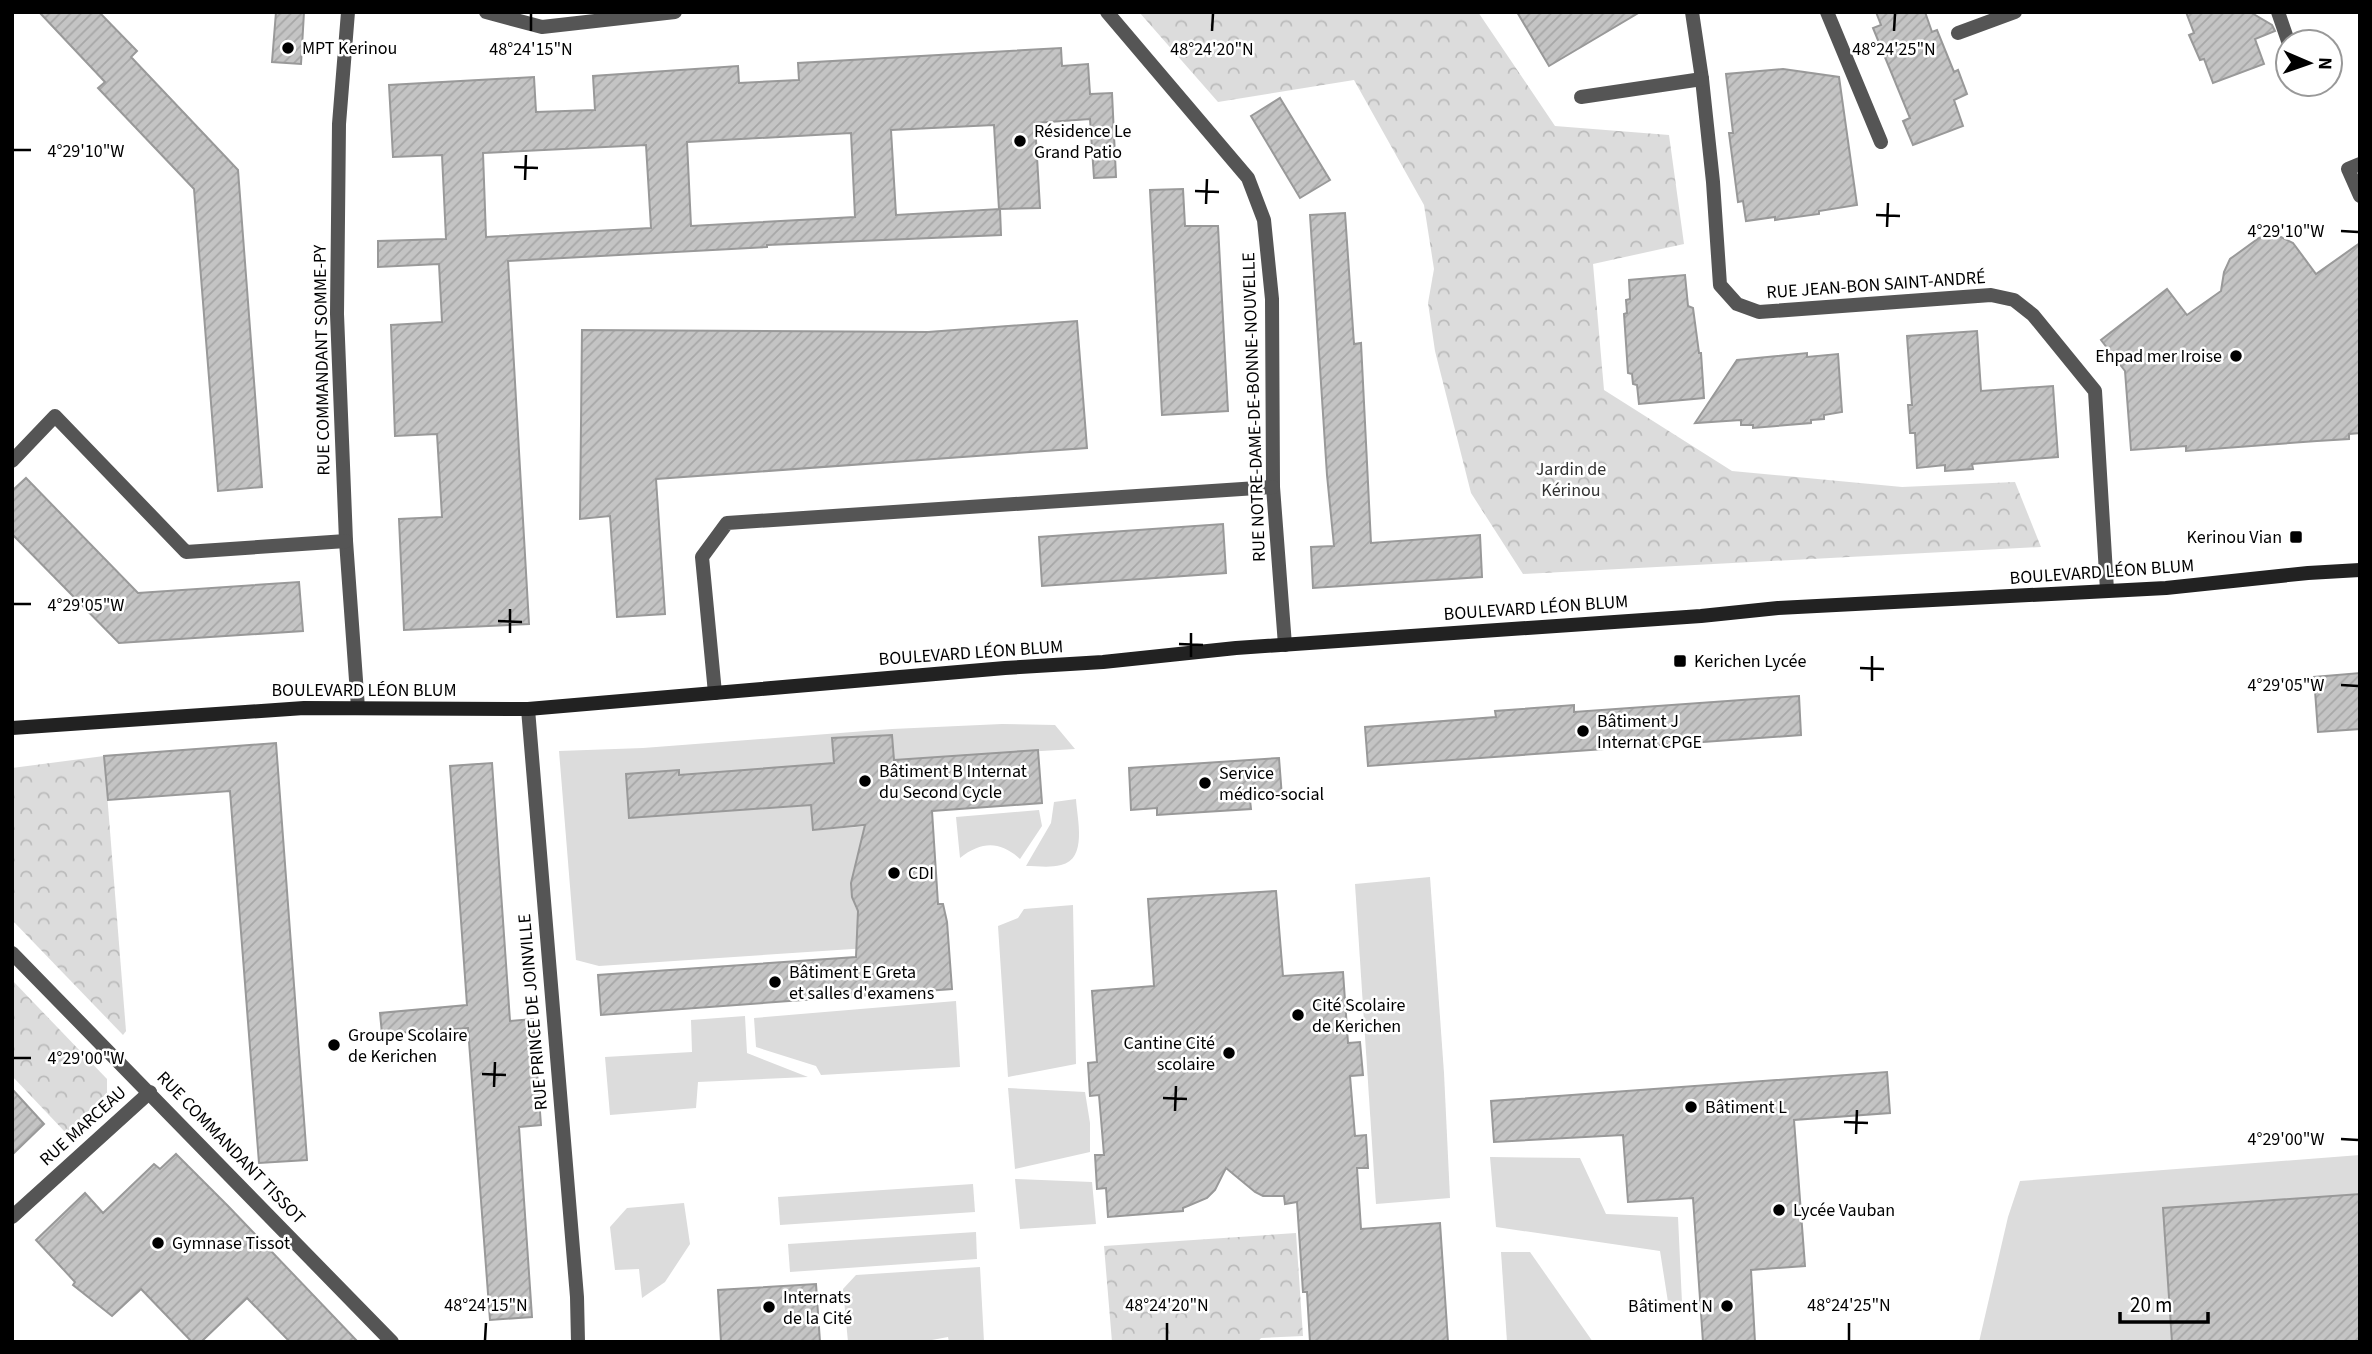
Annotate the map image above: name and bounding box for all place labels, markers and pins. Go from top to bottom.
place label: MPT Kerinou [302,36,397,61]
marker: MPT Kerinou [280,40,296,56]
place label: Résidence Le Grand Patio [1034,119,1132,165]
marker: Résidence Le Grand Patio [1012,133,1028,149]
place label: Ehpad mer Iroise [2095,344,2222,369]
marker: Ehpad mer Iroise [2228,348,2244,364]
place label: Kerinou Vian [2186,525,2282,550]
marker: Kerinou Vian [2288,529,2304,545]
place label: Kerichen Lycée [1694,649,1806,674]
marker: Kerichen Lycée [1672,653,1688,669]
place label: Bâtiment J Internat CPGE [1597,709,1702,755]
marker: Bâtiment J Internat CPGE [1575,723,1591,739]
place label: Bâtiment B Internat du Second Cycle [879,759,1027,805]
place label: Service médico-social [1219,761,1324,807]
marker: Bâtiment B Internat du Second Cycle [857,773,873,789]
marker: Service médico-social [1197,775,1213,791]
place label: CDI [908,861,934,886]
marker: CDI [886,865,902,881]
place label: Bâtiment E Greta et salles d'examens [789,960,934,1006]
marker: Bâtiment E Greta et salles d'examens [767,974,783,990]
place label: Cité Scolaire de Kerichen [1312,993,1405,1039]
marker: Cité Scolaire de Kerichen [1290,1007,1306,1023]
place label: Groupe Scolaire de Kerichen [348,1023,468,1069]
place label: Cantine Cité scolaire [1123,1031,1215,1077]
marker: Groupe Scolaire de Kerichen [326,1037,342,1053]
marker: Cantine Cité scolaire [1221,1045,1237,1061]
place label: Bâtiment L [1705,1095,1787,1120]
marker: Bâtiment L [1683,1099,1699,1115]
place label: Lycée Vauban [1793,1198,1895,1223]
marker: Lycée Vauban [1771,1202,1787,1218]
place label: Gymnase Tissot [172,1231,290,1256]
marker: Gymnase Tissot [150,1235,166,1251]
place label: Internats de la Cité [783,1285,852,1331]
place label: Bâtiment N [1628,1294,1713,1319]
marker: Bâtiment N [1719,1298,1735,1314]
marker: Internats de la Cité [761,1299,777,1315]

